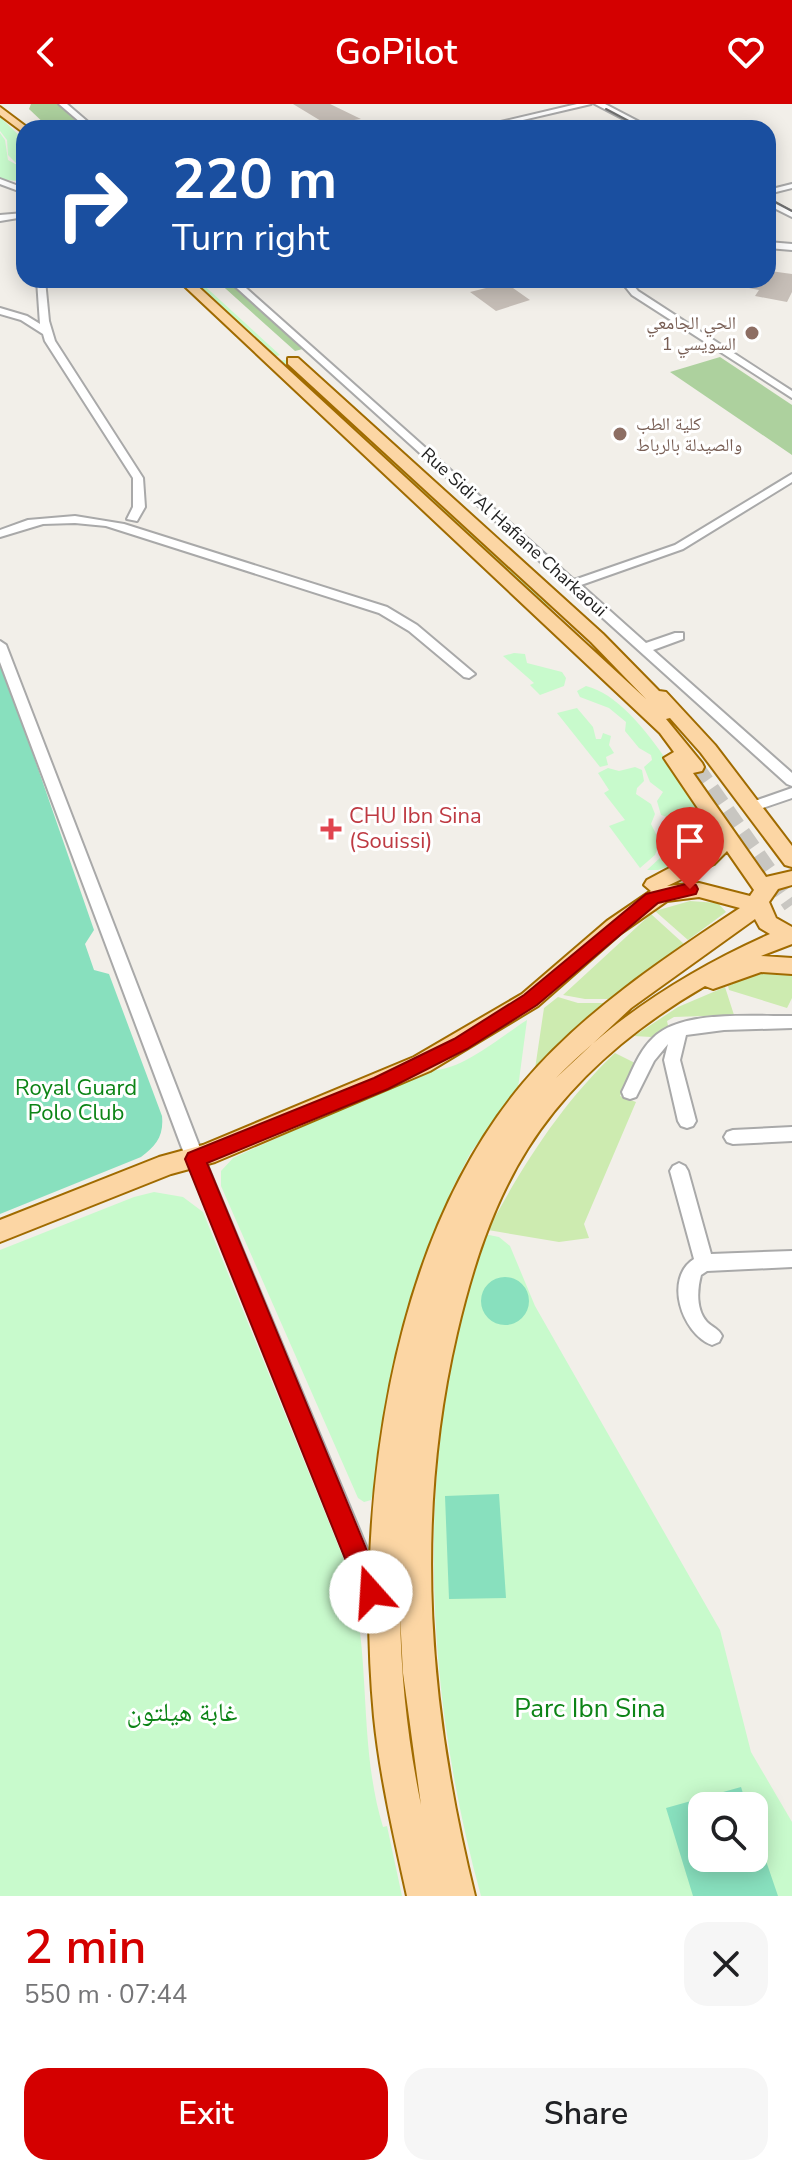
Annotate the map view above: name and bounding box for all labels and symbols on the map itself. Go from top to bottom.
place label: الحي الجامعي السويسي 1 [646,311,736,359]
marker: الحي الجامعي السويسي 1 [743,324,761,342]
place label: كلية الطب والصيدلة بالرباط [636,412,742,457]
marker: كلية الطب والصيدلة بالرباط [611,425,629,443]
street label: Rue Sidi Al Hafiane Charkaoui [416,442,612,622]
place label: CHU Ibn Sina (Souissi) [349,801,482,856]
pin [656,807,724,889]
marker: CHU Ibn Sina (Souissi) [320,818,342,840]
park label: Royal Guard Polo Club [15,1073,137,1128]
position arrow [329,1550,413,1634]
park label: Parc Ibn Sina [514,1691,666,1726]
park label: غابة هيلتون [127,1695,238,1730]

